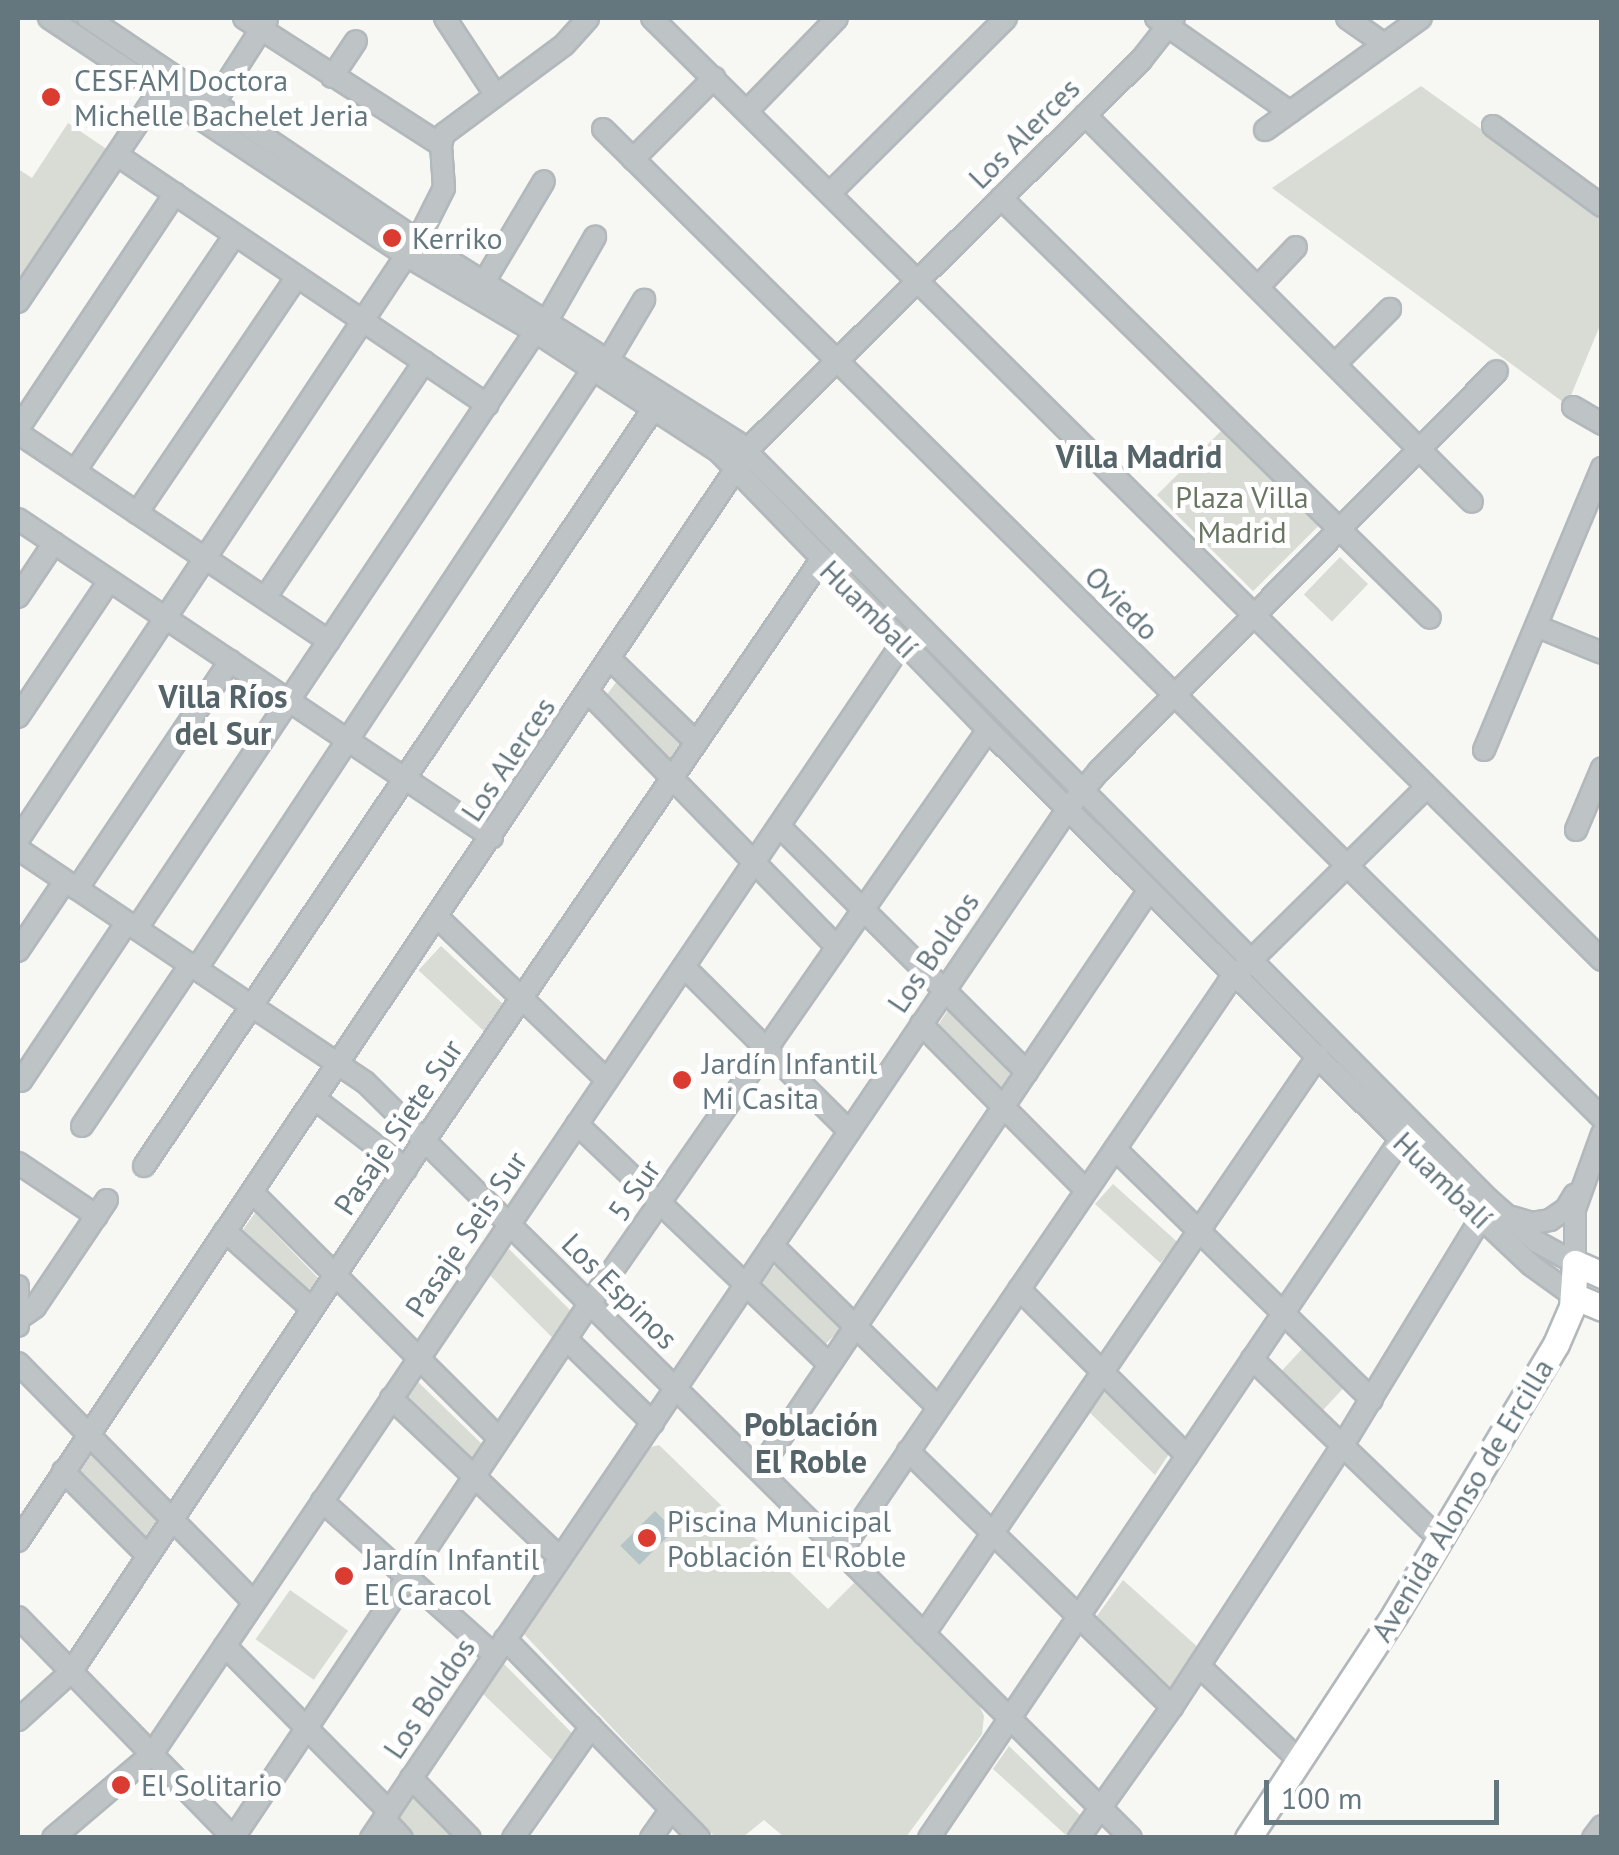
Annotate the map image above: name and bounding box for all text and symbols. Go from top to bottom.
place label: CESFAM Doctora Michelle Bachelet Jeria [74,62,369,132]
street label: Los Alerces [961,70,1087,196]
marker: CESFAM Doctora Michelle Bachelet Jeria [38,84,64,110]
place label: Kerriko [412,220,503,256]
marker: Kerriko [381,227,403,249]
district label: Villa Madrid [1056,437,1222,475]
park label: Plaza Villa Madrid [1175,479,1309,550]
street label: Huambalí [813,553,925,665]
street label: Oviedo [1077,558,1167,648]
district label: Villa Ríos del Sur [158,678,288,753]
street label: Los Alerces [453,690,563,828]
street label: Los Boldos [880,885,986,1019]
street label: Pasaje Siete Sur [326,1032,470,1222]
place label: Jardín Infantil Mi Casita [702,1045,877,1116]
marker: Jardín Infantil Mi Casita [671,1069,693,1091]
street label: Huambalí [1386,1124,1500,1236]
street label: Pasaje Seis Sur [398,1145,534,1323]
street label: 5 Sur [600,1152,668,1228]
street label: Los Espinos [555,1226,685,1356]
street label: Avenida Alonso de Ercilla [1363,1352,1561,1648]
district label: Población El Roble [744,1406,878,1481]
place label: Piscina Municipal Población El Roble [667,1503,906,1574]
marker: Piscina Municipal Población El Roble [636,1527,658,1549]
place label: Jardín Infantil El Caracol [364,1541,539,1612]
marker: Jardín Infantil El Caracol [333,1565,355,1587]
street label: Los Boldos [376,1631,482,1765]
scale bar [1269,1760,1504,1822]
place label: El Solitario [141,1767,282,1803]
marker: El Solitario [110,1774,132,1796]
text: 100 m [1281,1778,1362,1817]

